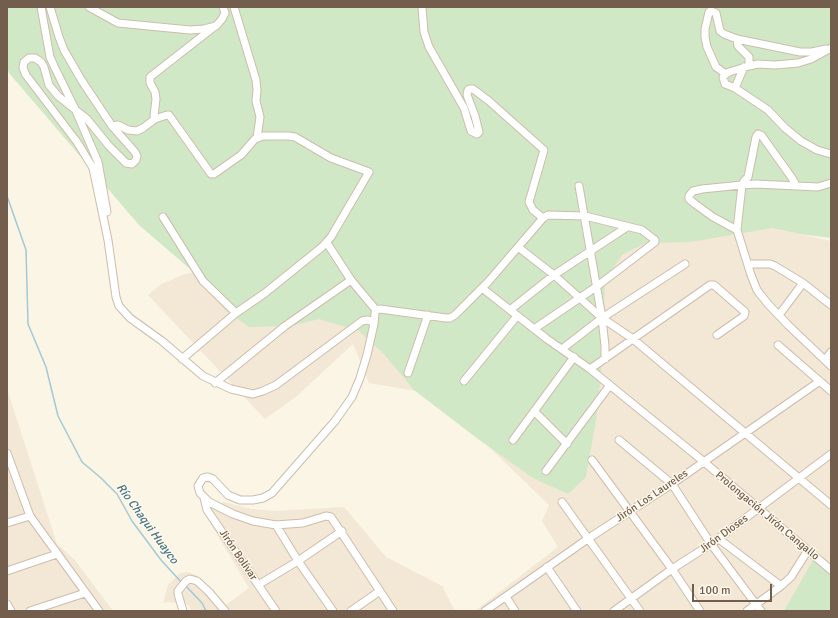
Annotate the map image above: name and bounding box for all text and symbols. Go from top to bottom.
street label: Jirón Los Laureles [613,467,691,525]
street label: Prolongación Jirón Cangallo [712,469,822,563]
water label: Río Chaqui Huayco [113,481,181,567]
street label: Jirón Dioses [697,512,751,556]
street label: Jirón Bolívar [216,527,260,583]
scale bar [694,576,774,602]
text: 100 m [699,583,731,598]

